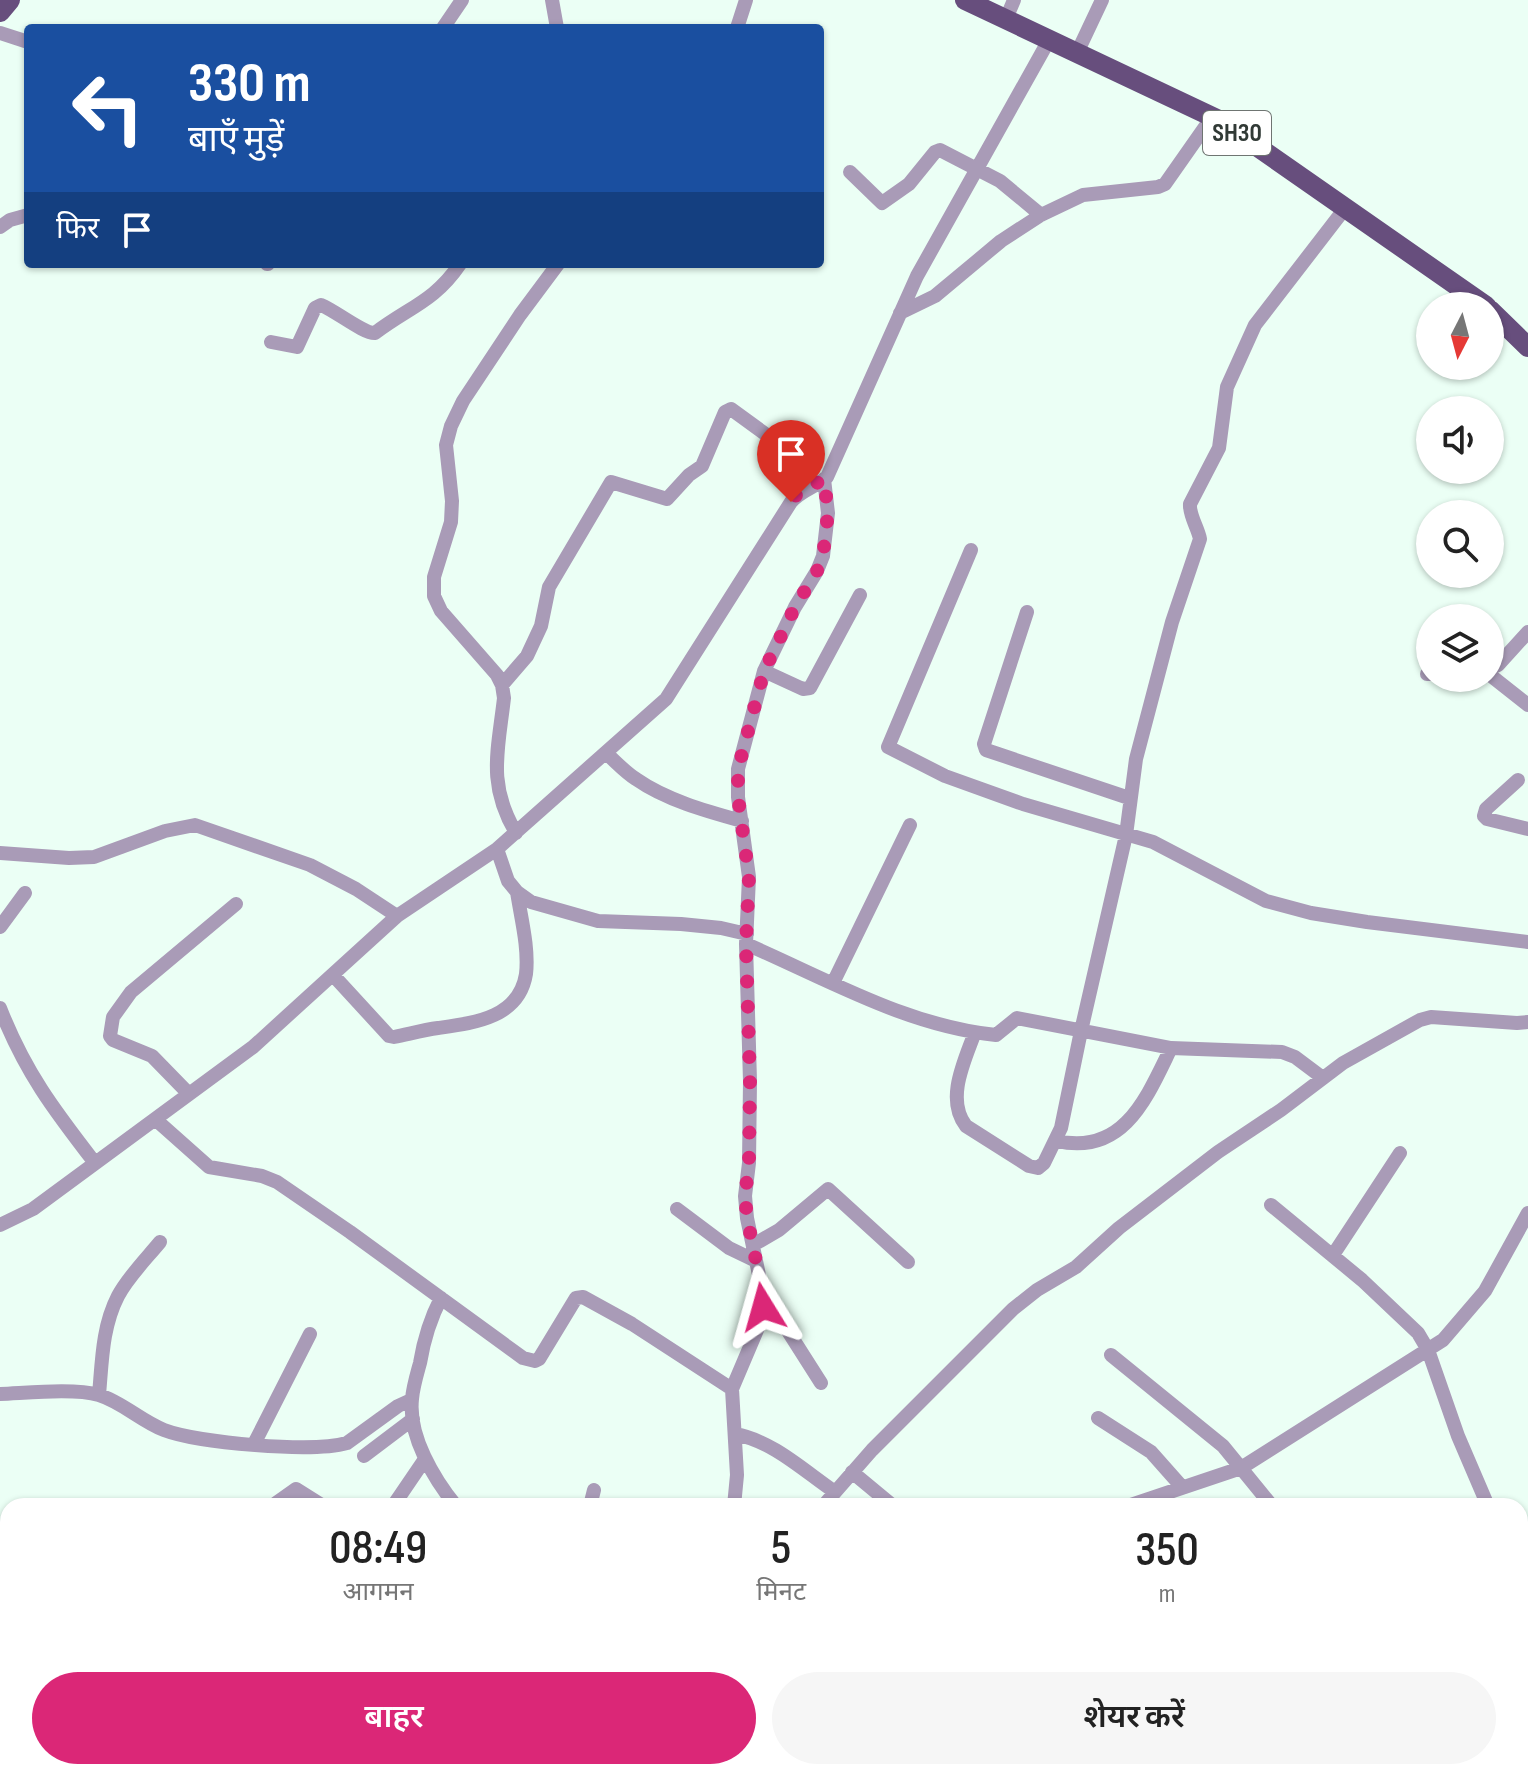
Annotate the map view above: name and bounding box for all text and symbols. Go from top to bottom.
text: 330 m [188,51,311,118]
icon: left [56,56,160,160]
road number: SH30 [1203,111,1271,155]
text: बाएँ मुड़ें [188,119,284,162]
icon: arrive [115,208,159,252]
text: फिर [56,211,99,247]
north arrow [1416,292,1504,380]
map controls [1416,292,1504,692]
button: sound [1416,396,1504,484]
pin [757,420,825,502]
icon: arrive [769,432,813,476]
button: search [1416,500,1504,588]
button: layers [1416,604,1504,692]
position arrow [721,1265,805,1349]
text: 08:49 [329,1520,427,1577]
text: 5 [771,1520,791,1577]
text: 350 [1135,1522,1199,1579]
text: आगमन [343,1577,414,1608]
text: मिनट [756,1577,806,1608]
text: m [1159,1579,1175,1610]
button: बाहर [32,1672,756,1764]
button: शेयर करें [772,1672,1496,1764]

